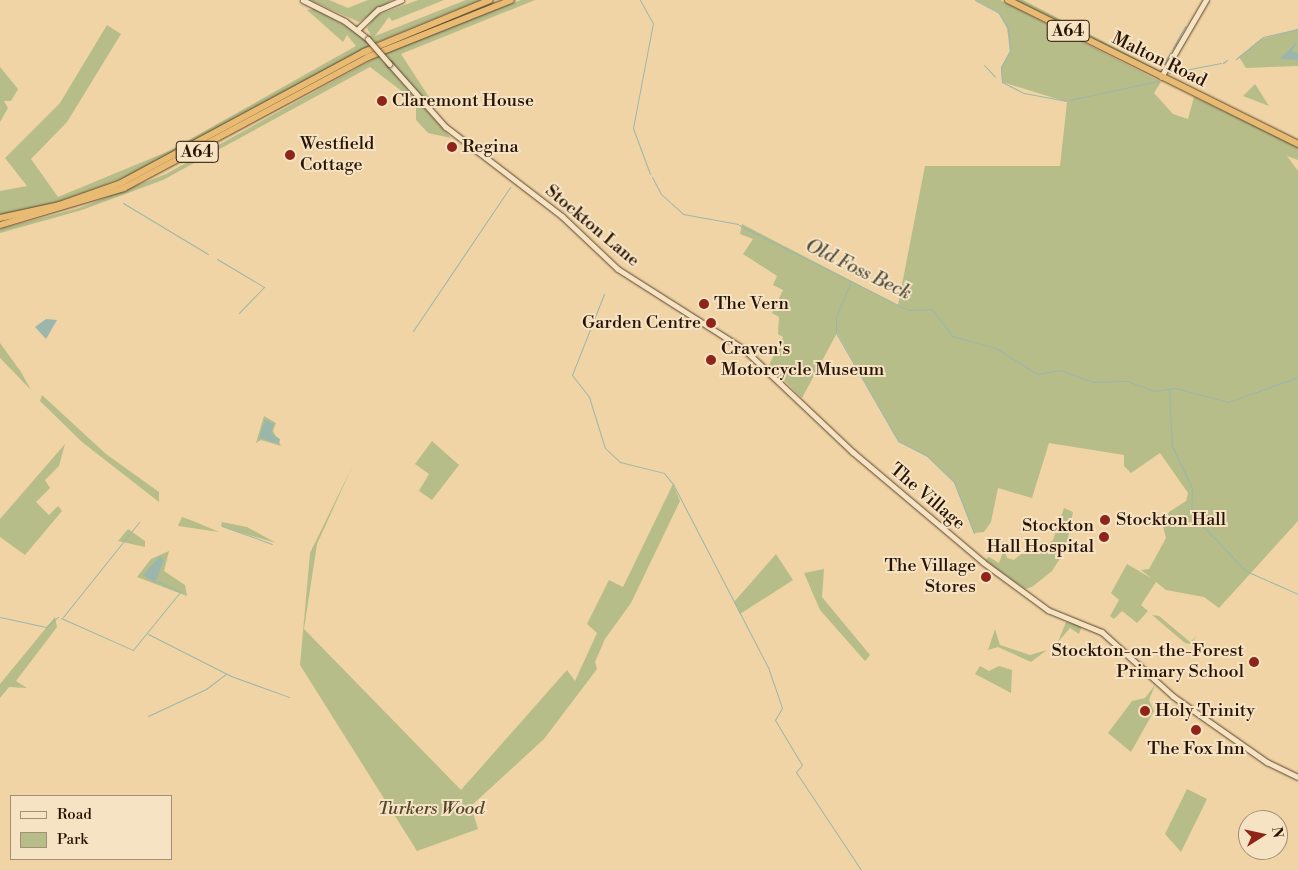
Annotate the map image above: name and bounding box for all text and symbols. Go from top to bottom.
road number: A64 [1046,18,1090,44]
street label: Malton Road [1108,28,1210,92]
place label: Claremont House [392,90,534,112]
marker: Claremont House [376,95,388,107]
place label: Westfield Cottage [300,134,374,176]
place label: Regina [462,136,518,158]
road number: A64 [174,138,220,166]
marker: Regina [446,141,458,153]
marker: Westfield Cottage [284,149,296,161]
street label: Stockton Lane [540,180,644,272]
water label: Old Foss Beck [802,235,914,305]
place label: The Vern [714,293,789,315]
marker: The Vern [698,298,710,310]
place label: Garden Centre [582,312,701,334]
marker: Garden Centre [705,317,717,329]
place label: Craven's Motorcycle Museum [721,339,884,382]
marker: Craven's Motorcycle Museum [705,354,717,366]
street label: The Village [885,459,969,535]
place label: Stockton Hall [1116,509,1226,531]
marker: Stockton Hall [1098,513,1112,527]
place label: Stockton Hall Hospital [986,516,1094,558]
marker: Stockton Hall Hospital [1098,531,1110,543]
place label: The Village Stores [884,556,976,598]
marker: The Village Stores [980,571,992,583]
place label: Stockton-on-the-Forest Primary School [1052,641,1244,684]
marker: Stockton-on-the-Forest Primary School [1248,656,1260,668]
place label: Holy Trinity [1155,700,1255,722]
marker: Holy Trinity [1139,705,1151,717]
marker: The Fox Inn [1190,724,1202,736]
place label: The Fox Inn [1147,738,1245,760]
legend [10,795,172,860]
park label: Turkers Wood [378,798,484,820]
text: Road [57,805,92,824]
north arrow [1238,810,1288,860]
text: N [1267,826,1287,840]
text: Park [57,830,88,849]

